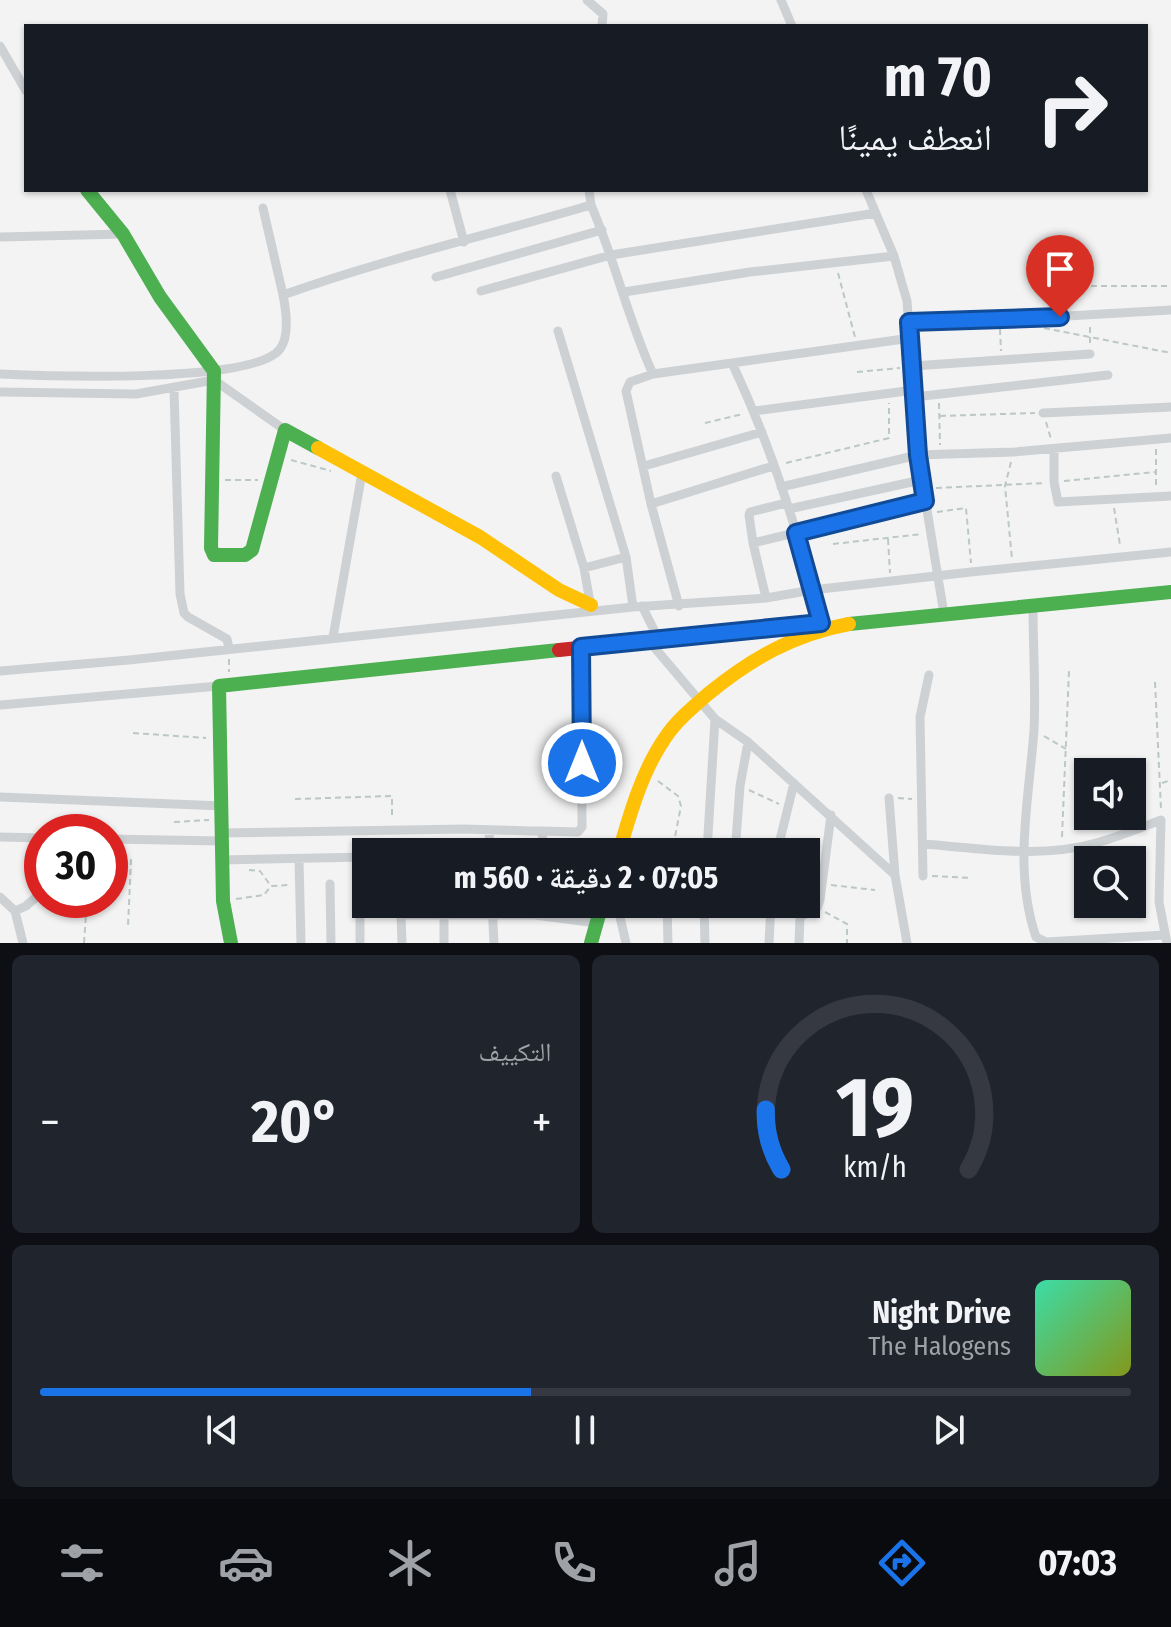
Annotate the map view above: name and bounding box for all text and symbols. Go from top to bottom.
text: 70 m [884,44,992,111]
icon: right [1020,56,1124,160]
text: انعطف يمينًا [838,116,992,160]
pin [1026,235,1094,317]
icon: arrive [1038,247,1082,291]
position arrow [540,721,624,805]
map controls [1074,758,1146,918]
button: sound [1074,758,1146,830]
speed limit sign: 30 [24,814,128,918]
button: search [1074,846,1146,918]
text: 07:05 · 2 دقيقة · 560 m [454,860,718,896]
text: التكييف [479,1037,552,1068]
text: 19 [836,1058,914,1158]
text: 20° [251,1086,340,1158]
text: − [40,1096,60,1149]
text: + [531,1096,551,1149]
text: km/h [843,1150,907,1185]
text: Night Drive [872,1295,1011,1331]
text: The Halogens [868,1331,1011,1362]
icon: previous [200,1408,244,1452]
icon: pause [563,1408,607,1452]
icon: next [927,1408,971,1452]
icon: filters [54,1535,110,1591]
icon: car [218,1535,274,1591]
icon: climate [382,1535,438,1591]
icon: phone [546,1535,602,1591]
icon: music [710,1535,766,1591]
icon: directions [874,1535,930,1591]
text: 07:03 [1038,1541,1117,1585]

